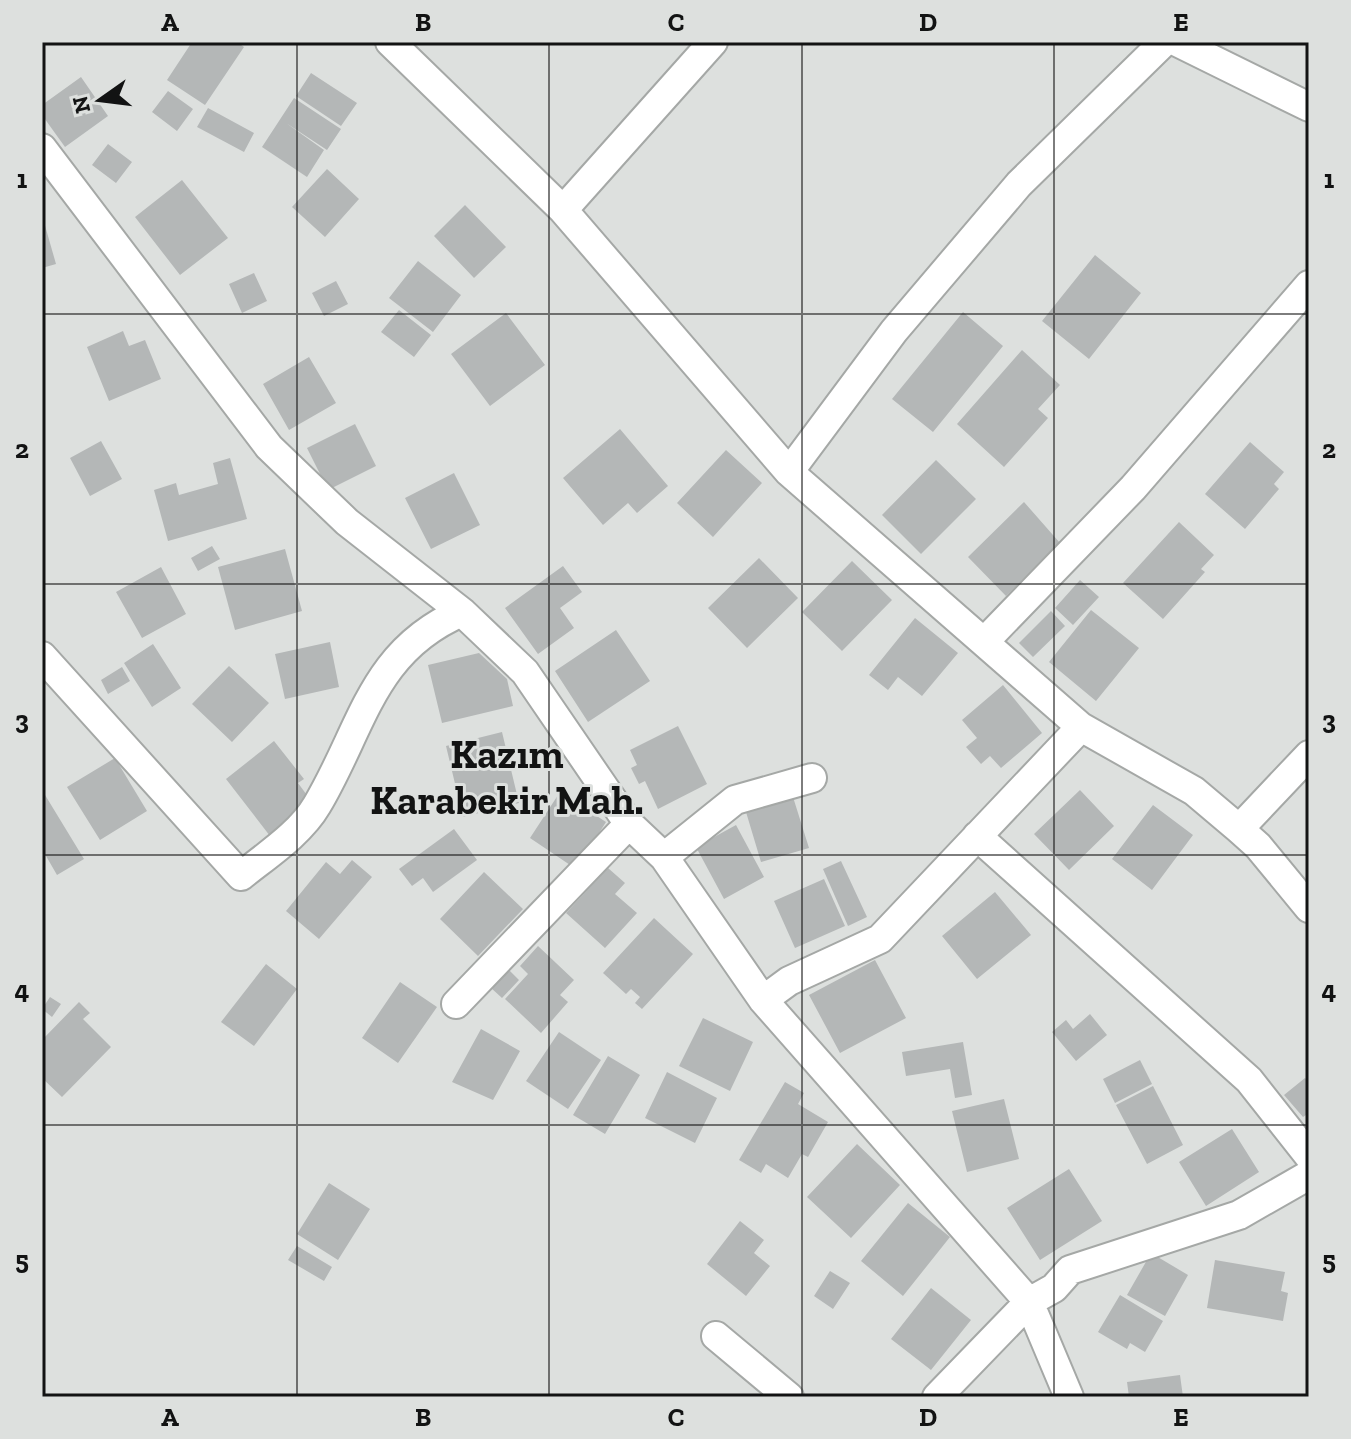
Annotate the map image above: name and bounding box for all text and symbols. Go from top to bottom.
text: A [161,6,179,38]
text: B [415,6,431,38]
text: C [668,6,684,38]
text: D [919,6,937,38]
text: E [1173,6,1189,38]
north arrow [60,60,140,140]
text: N [66,93,96,116]
text: 1 [17,163,28,195]
text: 1 [1324,163,1335,195]
text: 2 [15,433,29,465]
text: 2 [1322,433,1336,465]
text: 3 [15,704,29,736]
text: 3 [1322,704,1336,736]
district label: Kazım Karabekir Mah. [370,730,644,824]
text: 4 [15,974,30,1006]
text: 4 [1322,974,1337,1006]
text: 5 [15,1244,29,1276]
text: 5 [1322,1244,1336,1276]
text: A [161,1401,179,1433]
text: B [415,1401,431,1433]
text: C [668,1401,684,1433]
text: D [919,1401,937,1433]
text: E [1173,1401,1189,1433]

